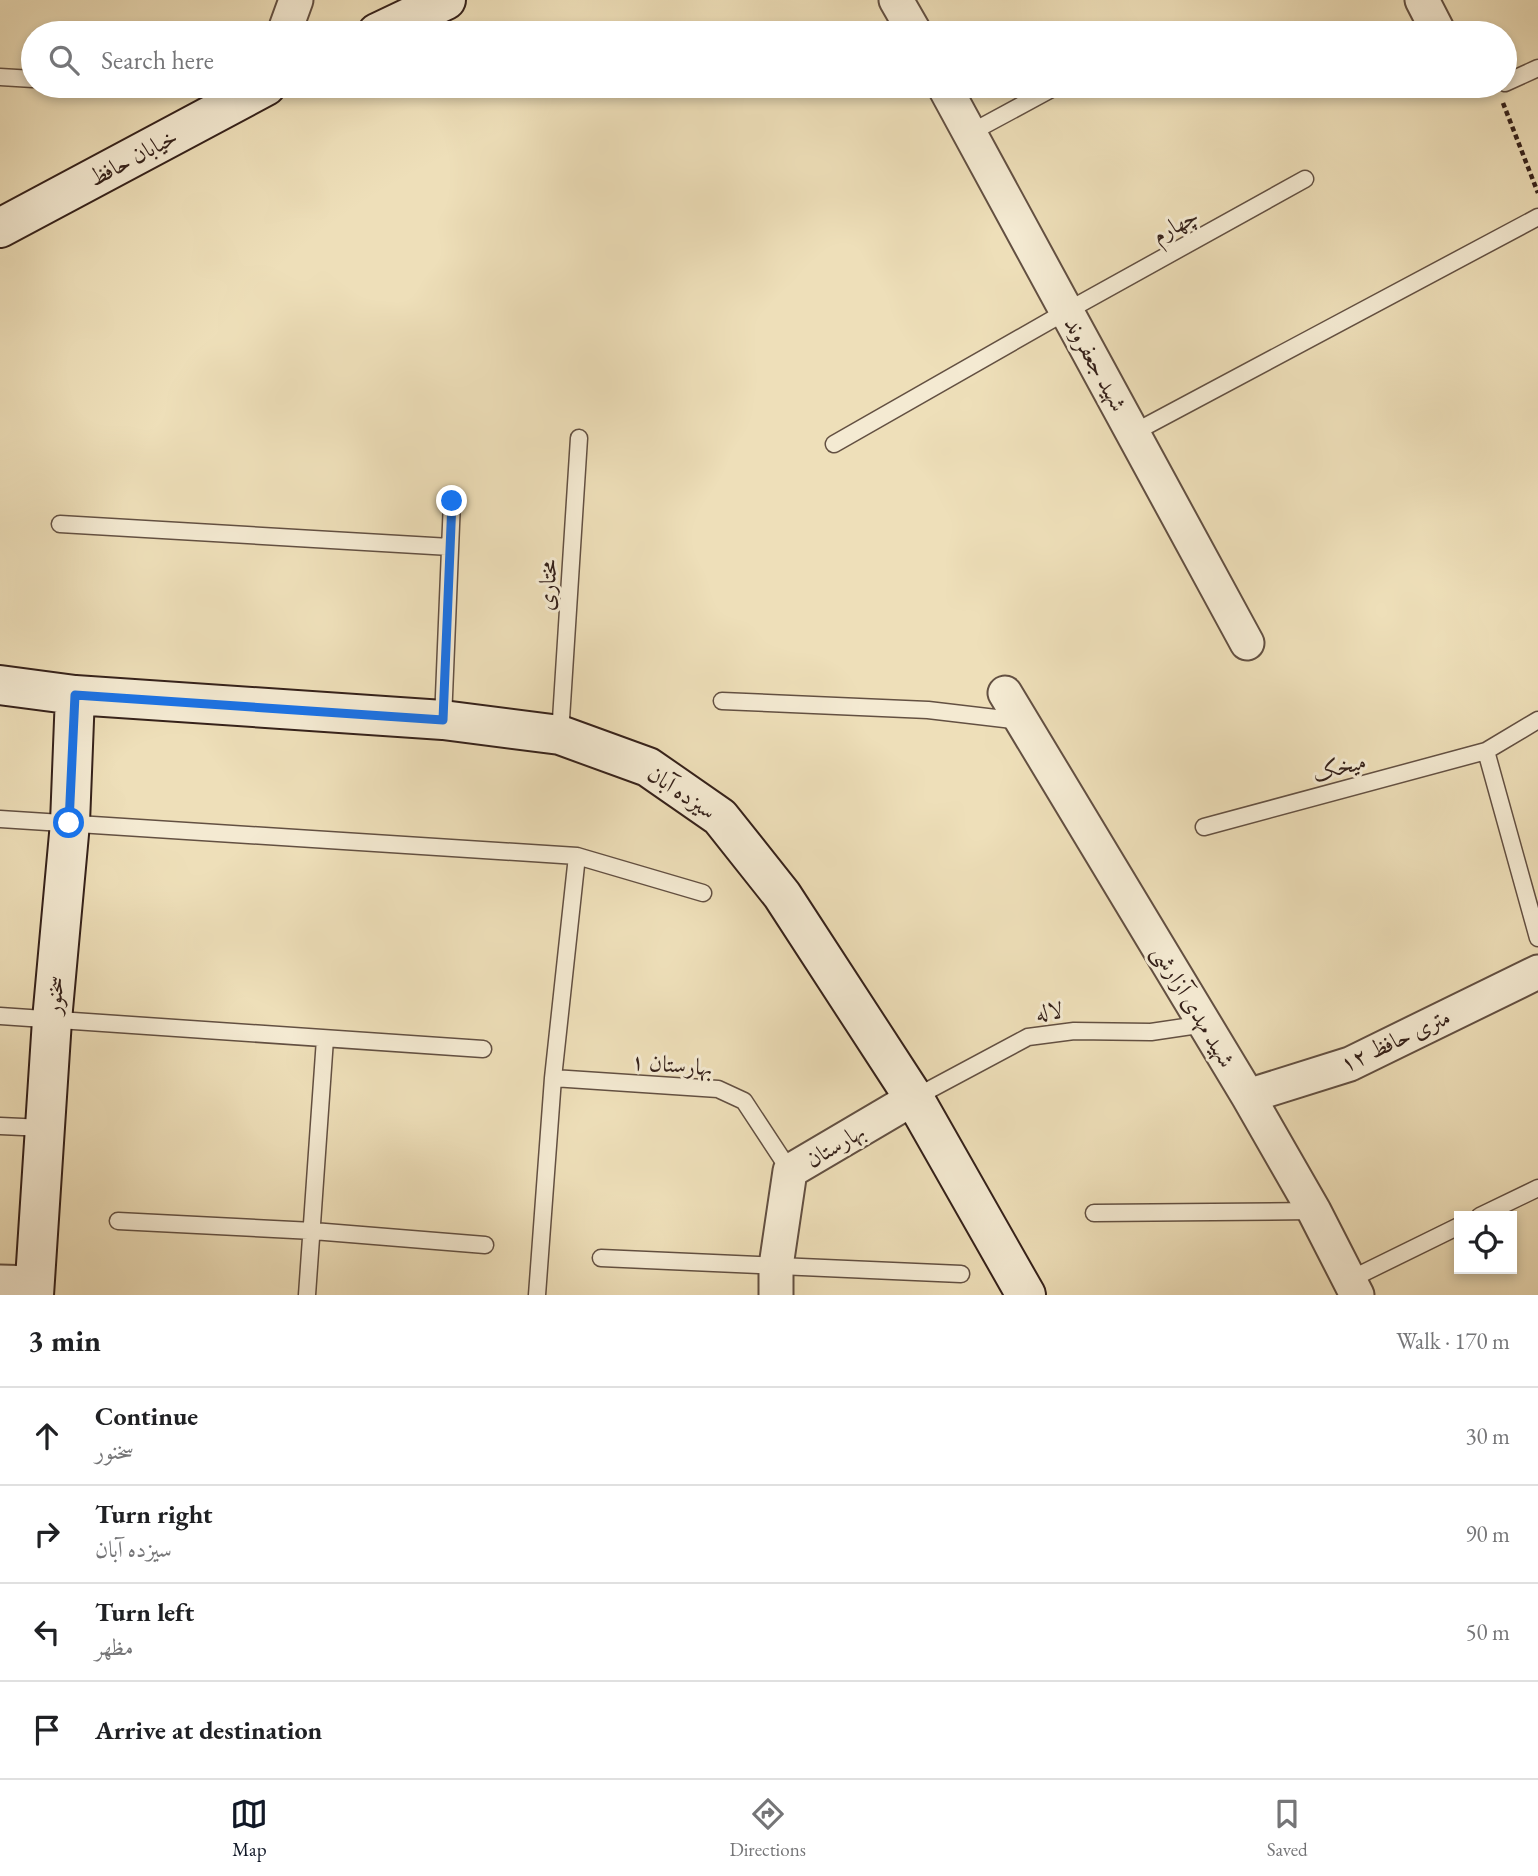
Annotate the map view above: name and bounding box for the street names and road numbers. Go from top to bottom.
street label: خیابان حافظ [83,121,183,193]
street label: چهارم [1146,200,1206,254]
street label: شهید جعفروند [1058,311,1134,417]
street label: مختاری [530,558,564,612]
street label: میخک [1309,745,1369,789]
street label: سیزده آبان [642,758,722,826]
street label: شهید مهدی آزارشی [1144,939,1242,1074]
street label: سخنور [37,974,71,1018]
street label: لاله [1034,994,1064,1028]
street label: ۱۲ متری حافظ [1335,1001,1455,1079]
street label: بهارستان ۱ [630,1045,714,1083]
street label: بهارستان [800,1116,870,1174]

